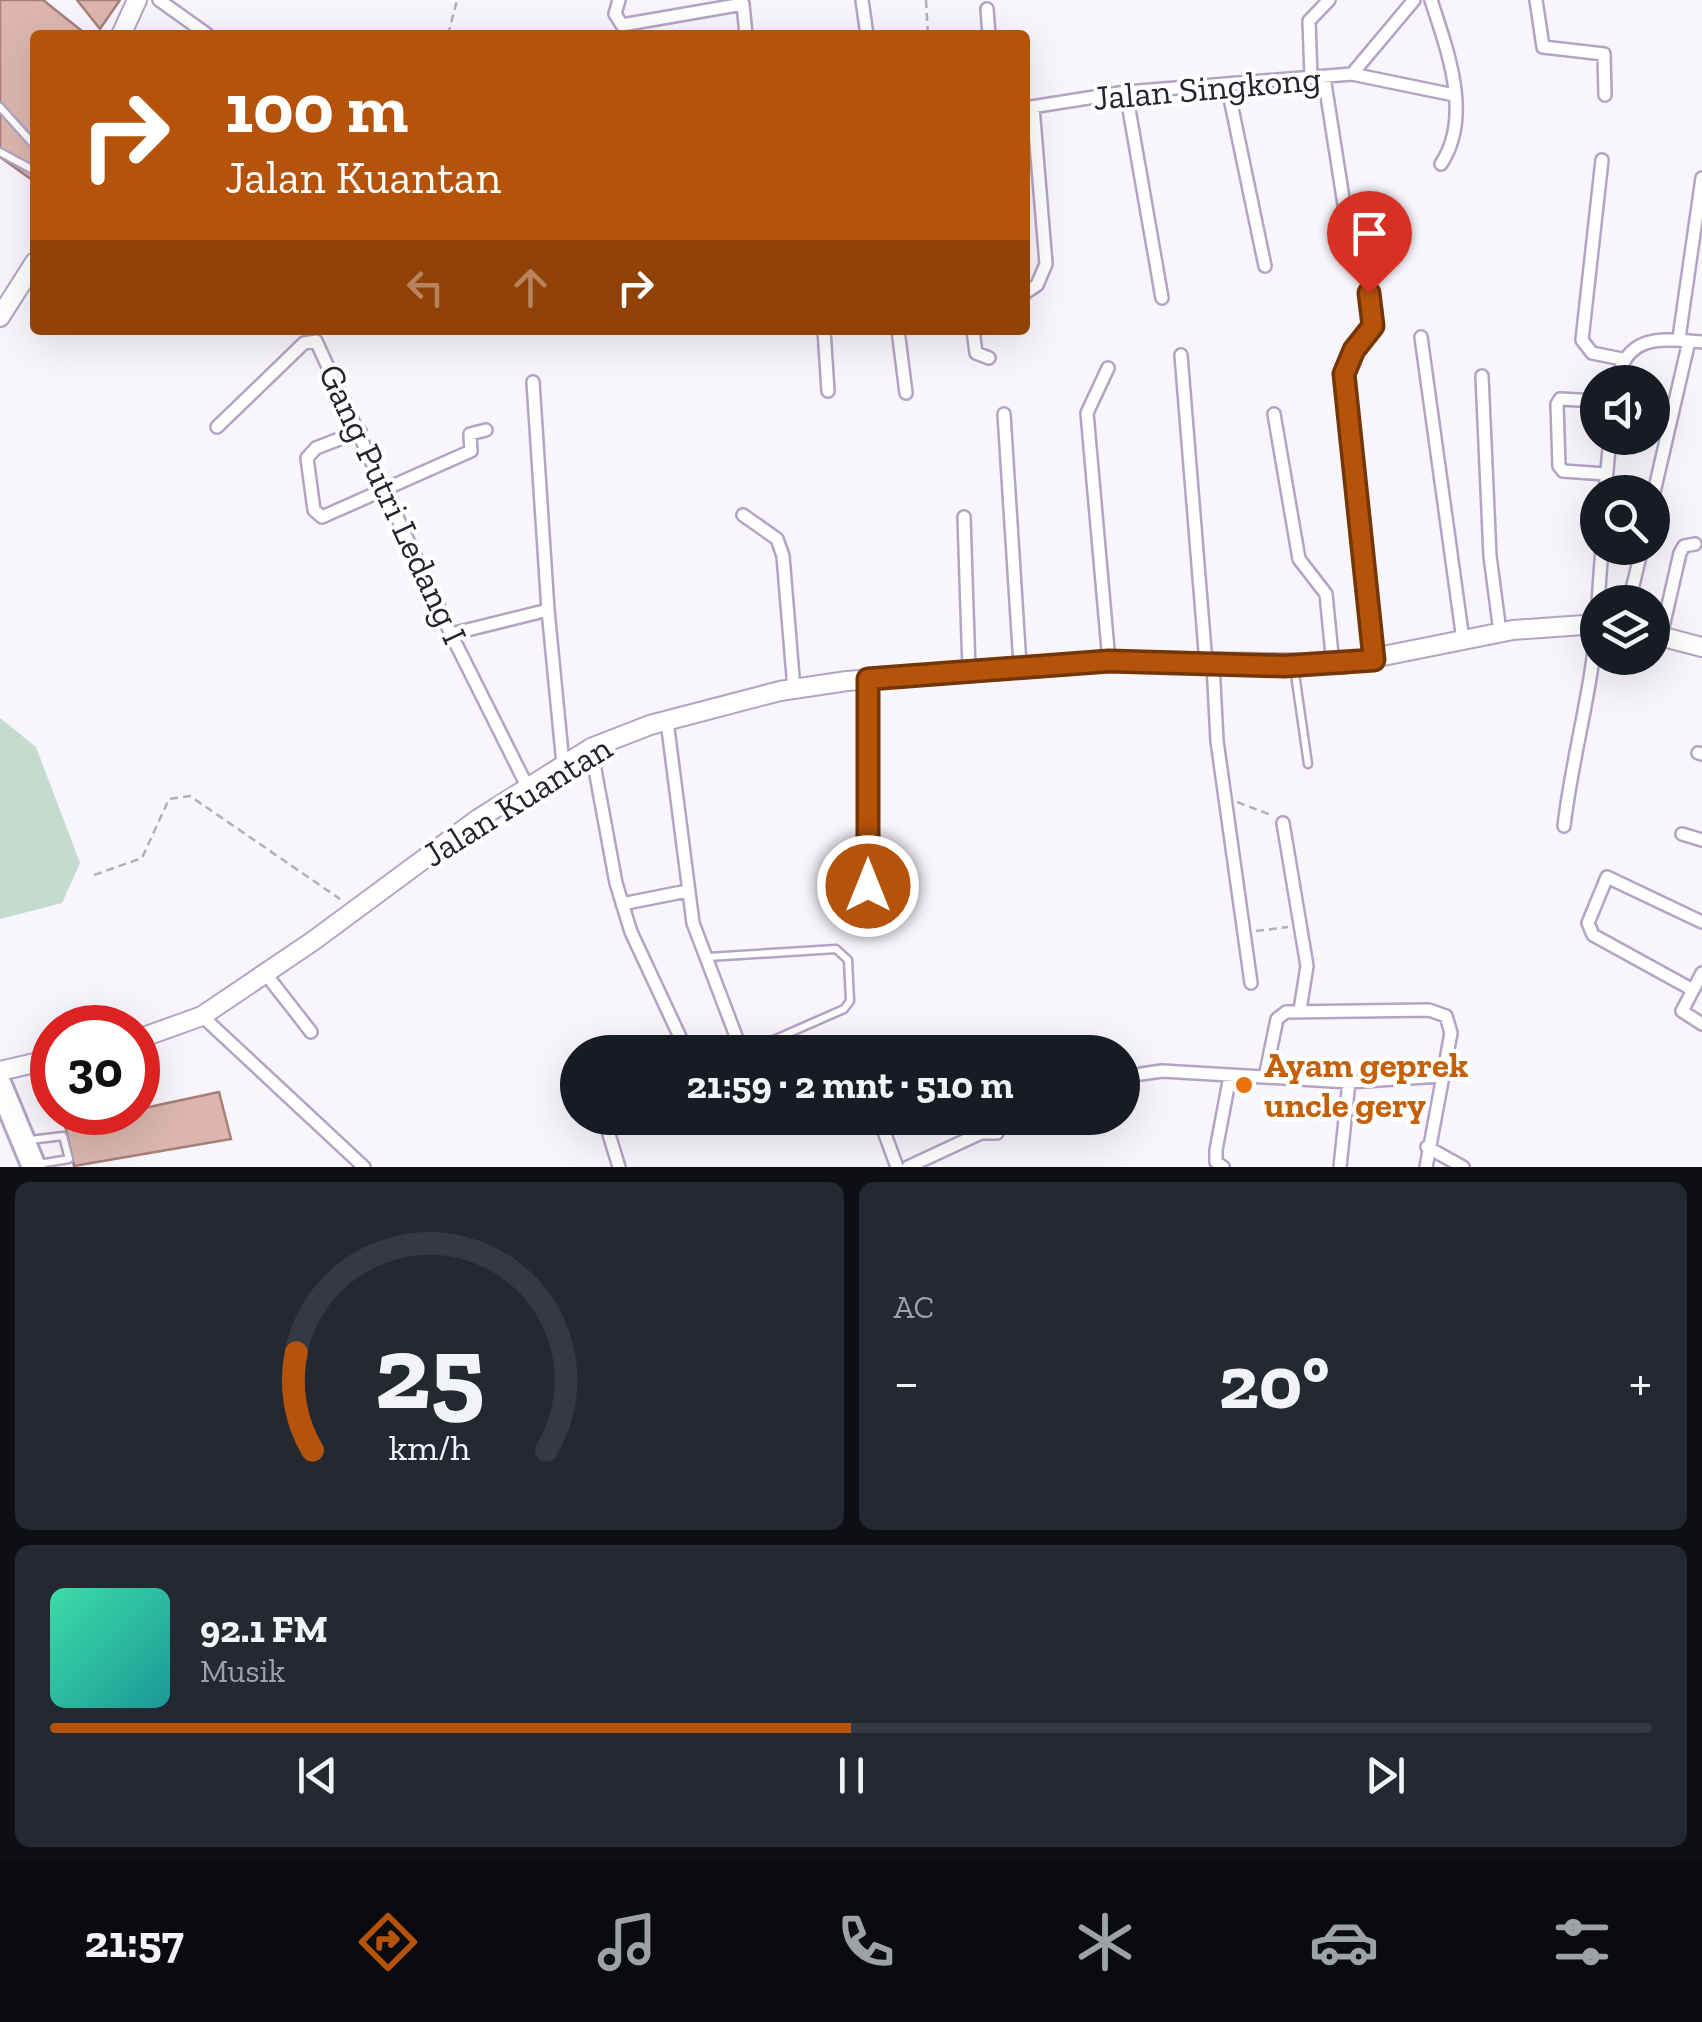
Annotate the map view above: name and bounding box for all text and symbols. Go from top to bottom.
street label: Jalan Singkong [1091,57,1323,119]
text: 100 m [225,66,408,150]
icon: right [60,70,190,200]
text: Jalan Kuantan [225,151,501,205]
pin [1327,191,1412,294]
icon: arrive [1342,206,1397,261]
icon: left [398,260,453,315]
icon: ahead [503,260,558,315]
icon: right [608,260,663,315]
street label: Gang Putri Ledang I [310,358,476,650]
map controls [1580,365,1670,675]
button: sound [1580,365,1670,455]
button: search [1580,475,1670,565]
button: layers [1580,585,1670,675]
street label: Jalan Kuantan [415,726,619,876]
position arrow [816,834,920,938]
speed limit sign: 30 [30,1005,160,1135]
place label: Ayam geprek uncle gery [1264,1044,1468,1126]
text: 21:59 · 2 mnt · 510 m [686,1062,1014,1108]
marker: Ayam geprek uncle gery [1233,1074,1255,1096]
text: AC [894,1288,934,1326]
text: 25 [374,1310,484,1435]
text: 20° [1219,1337,1329,1427]
text: − [894,1349,919,1415]
text: + [1629,1349,1652,1415]
text: km/h [388,1426,470,1469]
text: 92.1 FM [200,1606,328,1652]
text: Musik [200,1652,285,1690]
icon: previous [290,1748,345,1803]
icon: pause [824,1748,879,1803]
icon: next [1358,1748,1413,1803]
icon: directions [353,1907,423,1977]
icon: music [592,1907,662,1977]
icon: phone [831,1907,901,1977]
icon: climate [1070,1907,1140,1977]
icon: car [1309,1907,1379,1977]
icon: filters [1547,1907,1617,1977]
text: 21:57 [84,1915,184,1969]

